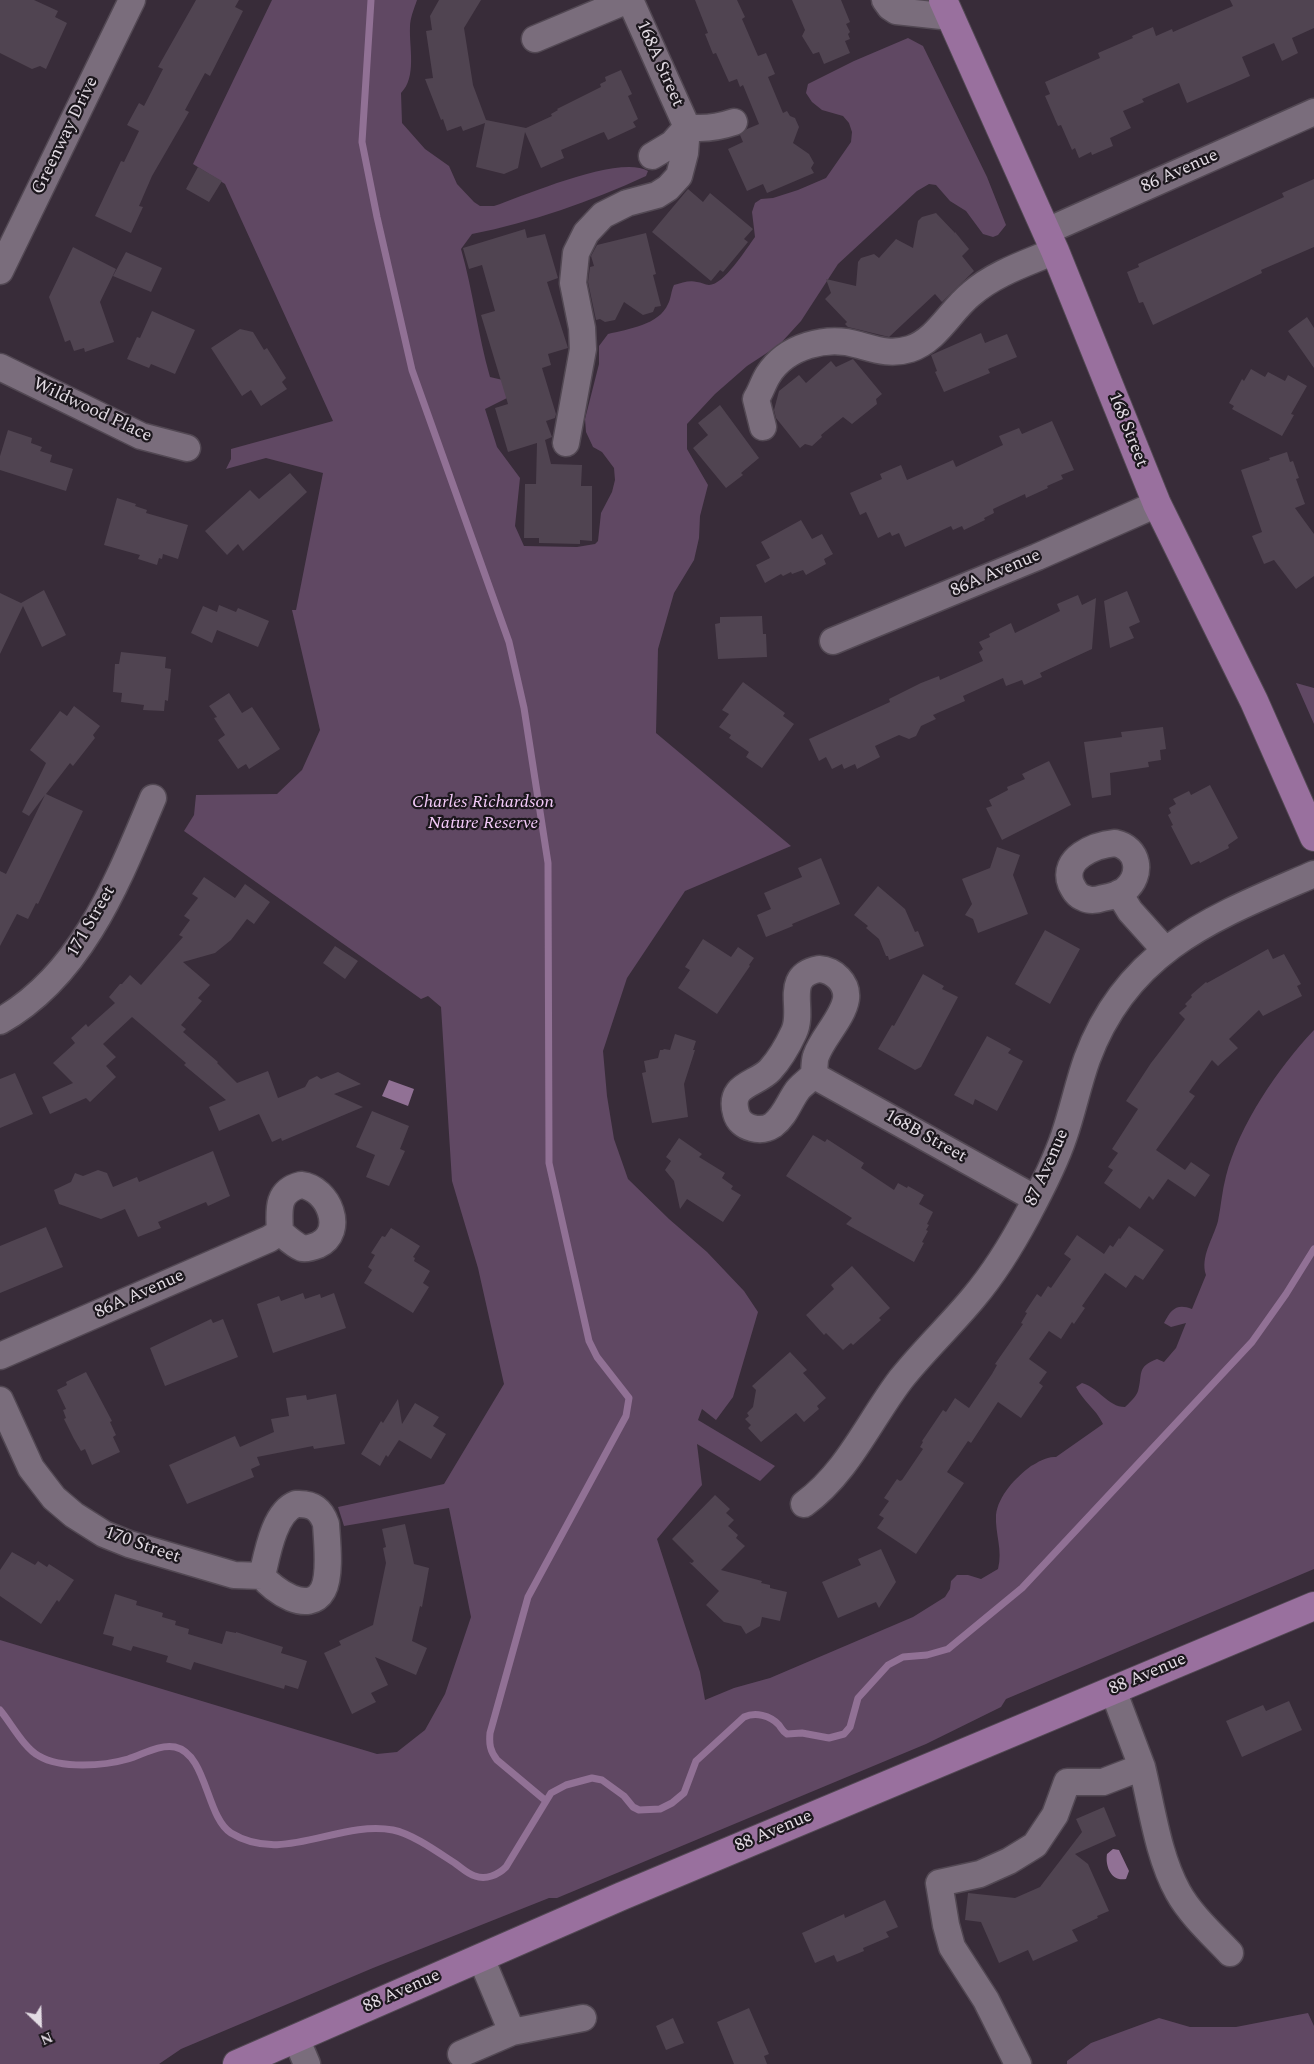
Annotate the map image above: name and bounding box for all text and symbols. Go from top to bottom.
street label: 168A Street [630,17,688,111]
street label: Greenway Drive [28,74,104,198]
street label: 86 Avenue [1138,145,1222,199]
street label: Wildwood Place [29,374,155,448]
street label: 168 Street [1102,389,1152,471]
street label: 86A Avenue [948,545,1044,603]
park label: Charles Richardson Nature Reserve [412,792,554,834]
street label: 171 Street [63,883,121,961]
street label: 168B Street [880,1106,970,1168]
street label: 87 Avenue [1021,1126,1075,1210]
street label: 86A Avenue [92,1266,188,1324]
street label: 170 Street [101,1523,183,1569]
street label: 88 Avenue [1106,1649,1190,1701]
street label: 88 Avenue [732,1806,816,1858]
street label: 88 Avenue [360,1965,444,2019]
north arrow [15,1999,65,2049]
text: N [37,2026,56,2050]

